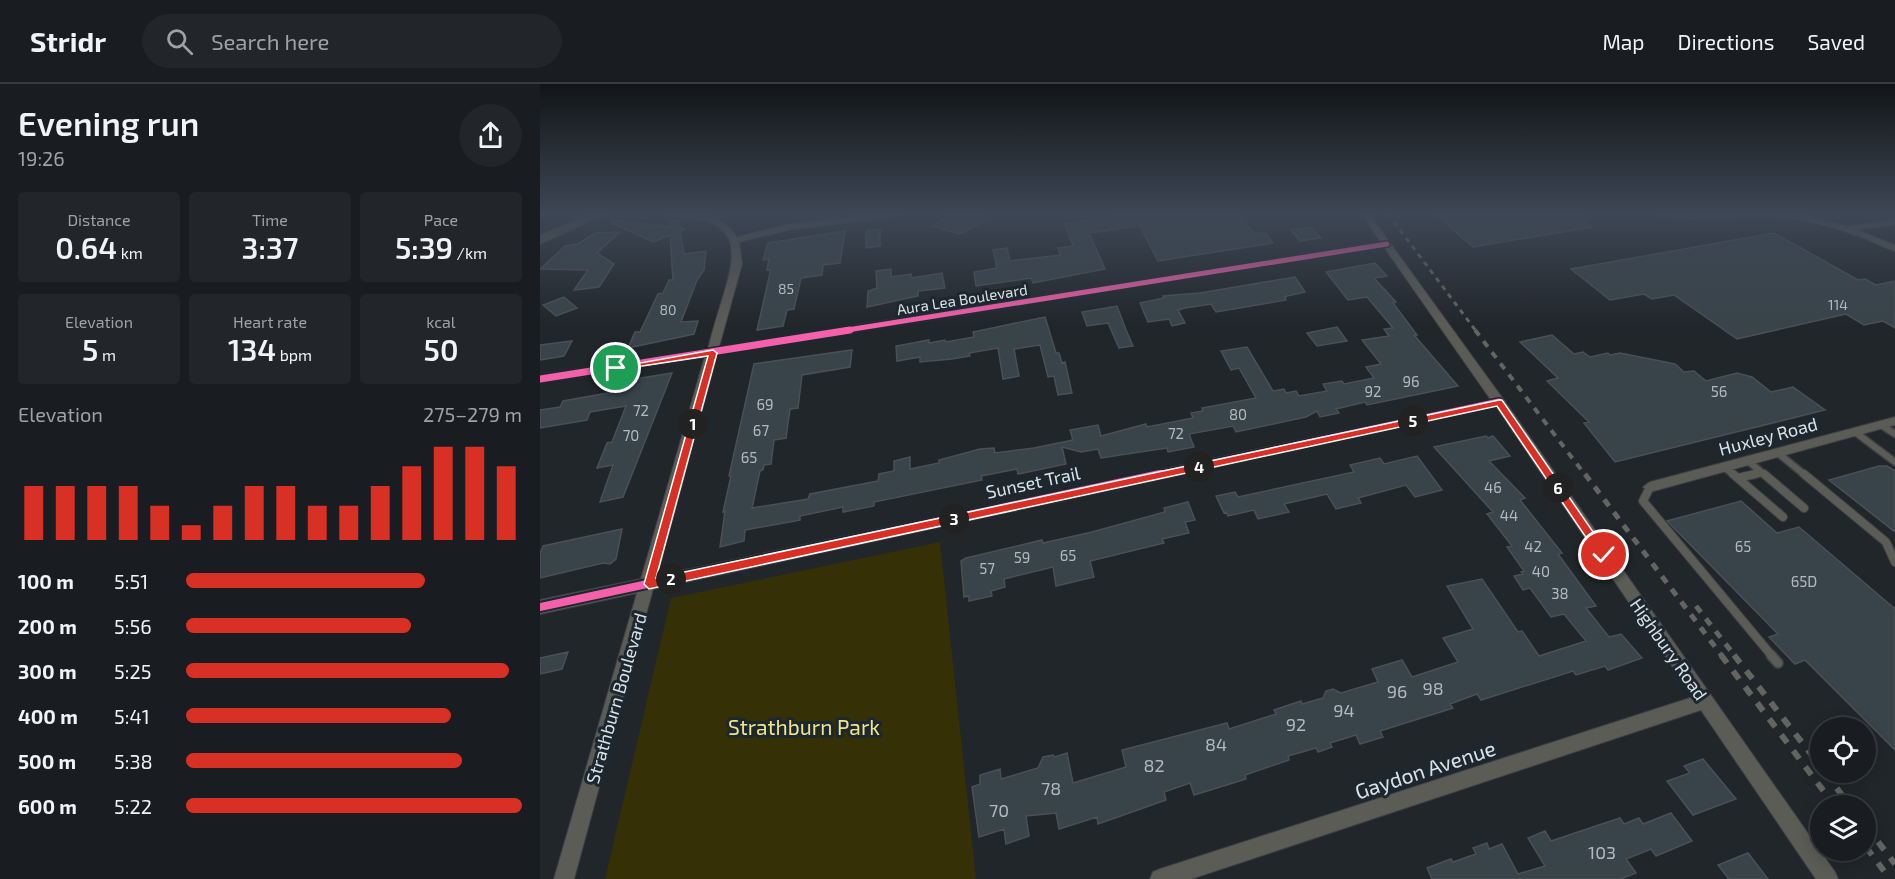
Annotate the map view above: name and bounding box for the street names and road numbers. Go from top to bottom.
street label: Aura Lea Boulevard [895,280,1029,318]
street label: Huxley Road [1716,412,1820,460]
street label: Sunset Trail [984,461,1083,503]
street label: Highbury Road [1626,594,1712,704]
street label: Strathburn Boulevard [581,610,651,786]
street label: Gaydon Avenue [1352,734,1498,804]

